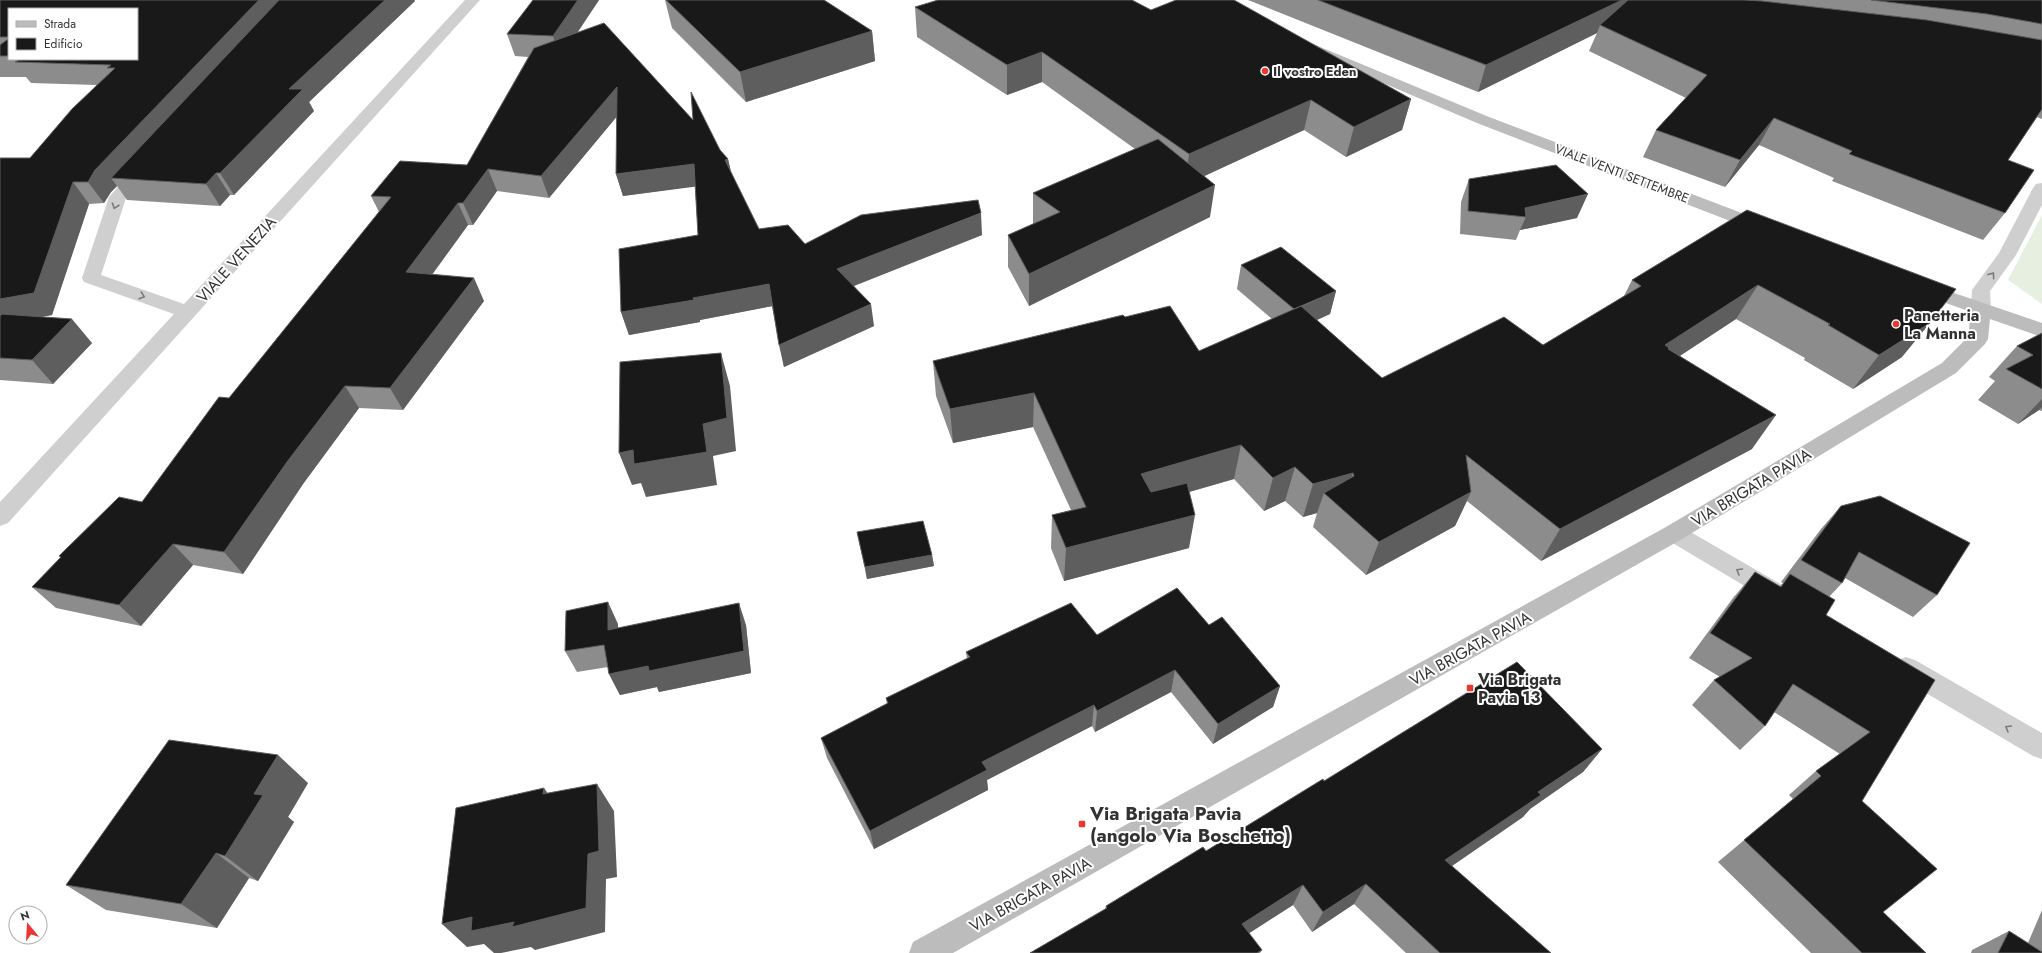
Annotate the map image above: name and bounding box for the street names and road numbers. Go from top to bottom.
street label: VIALE VENTI SETTEMBRE [1552,139,1692,208]
street label: VIALE VENEZIA [191,211,282,308]
street label: VIA BRIGATA PAVIA [1687,442,1816,532]
street label: VIA BRIGATA PAVIA [1405,605,1536,691]
street label: VIA BRIGATA PAVIA [965,851,1096,937]

